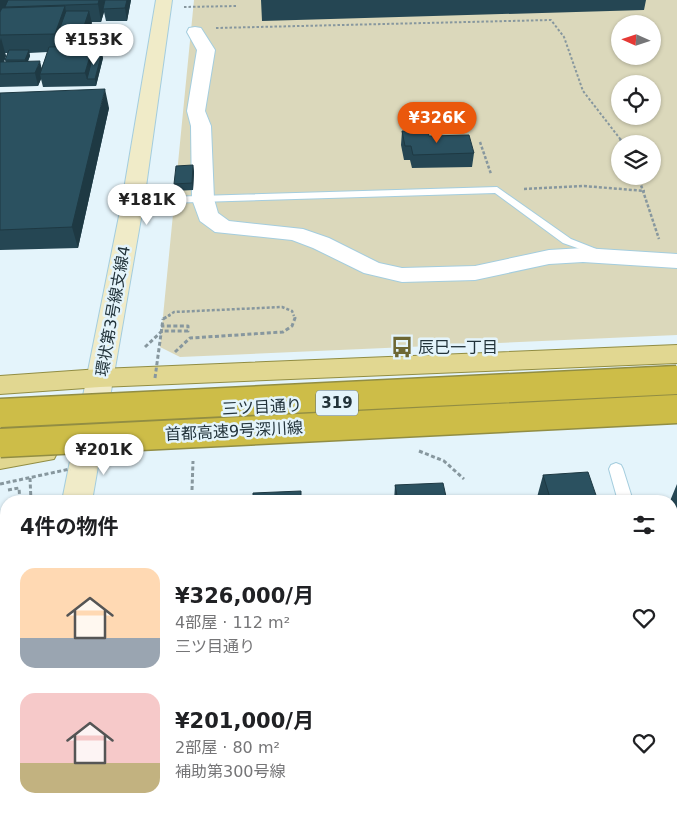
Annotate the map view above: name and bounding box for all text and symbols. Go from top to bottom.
north arrow [611,15,661,65]
map controls [611,15,661,185]
pin: ¥153K [59,23,129,66]
text: ¥153K [66,30,122,49]
button: locate [611,75,661,125]
pin: ¥326K [402,102,472,144]
text: ¥326K [409,108,465,127]
button: layers [611,135,661,185]
pin: ¥181K [112,184,182,226]
text: ¥181K [119,190,175,209]
street label: 環状第3号線支線4 [92,244,134,378]
bus stop icon: 辰巳一丁目 [389,334,415,360]
place label: 辰巳一丁目 [418,338,498,357]
road number: 319 [316,390,358,416]
street label: 三ツ目通り [222,395,302,419]
street label: 首都高速9号深川線 [165,418,303,444]
pin: ¥201K [69,434,139,476]
text: ¥201K [76,440,132,459]
icon: filters [630,511,658,539]
text: 4件の物件 [20,515,119,539]
text: ¥326,000/月 [175,584,314,608]
icon: home [60,588,120,648]
icon: heart [630,604,658,632]
text: 4部屋 · 112 m² [175,613,290,632]
text: 三ツ目通り [175,637,255,656]
text: ¥201,000/月 [175,709,314,733]
icon: home [60,713,120,773]
icon: heart [630,729,658,757]
text: 2部屋 · 80 m² [175,738,280,757]
text: 補助第300号線 [175,762,286,781]

